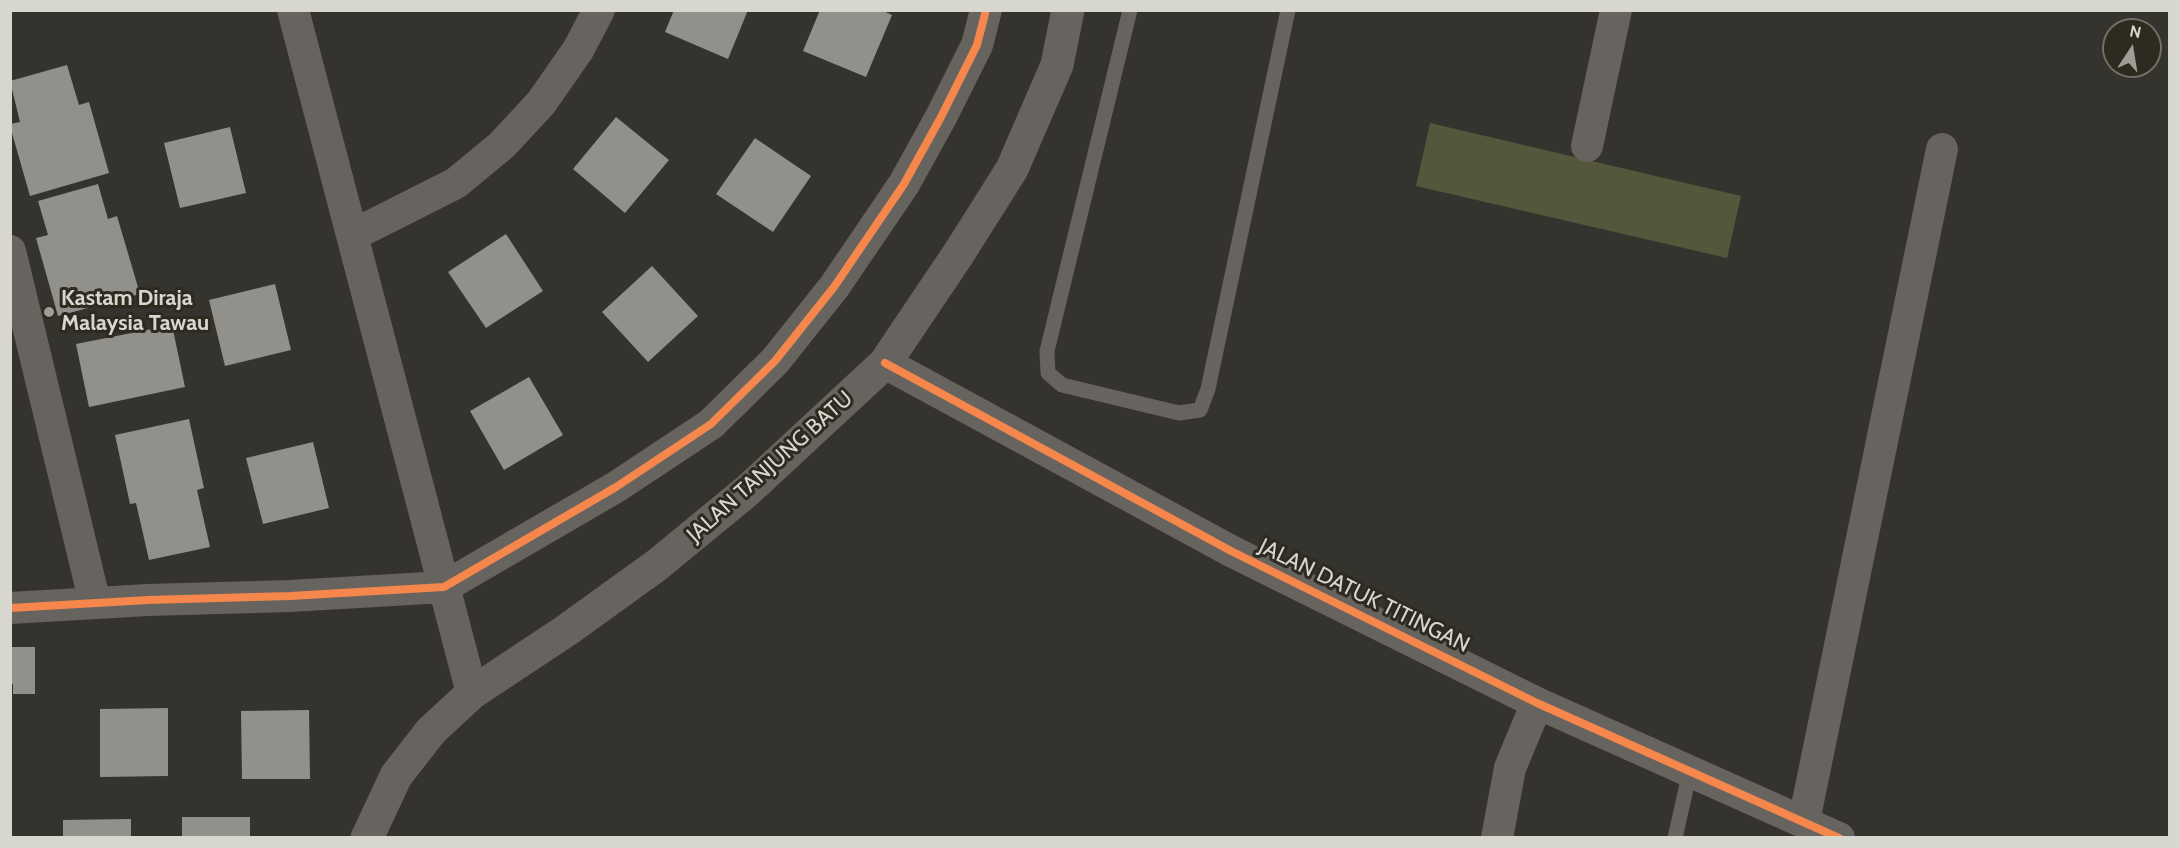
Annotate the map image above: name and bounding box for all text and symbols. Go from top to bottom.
north arrow [2102,18,2162,78]
text: N [2128,21,2143,42]
place label: Kastam Diraja Malaysia Tawau [61,286,209,338]
marker: Kastam Diraja Malaysia Tawau [42,305,56,319]
street label: JALAN TANJUNG BATU [682,386,858,548]
street label: JALAN DATUK TITINGAN [1254,533,1474,659]

